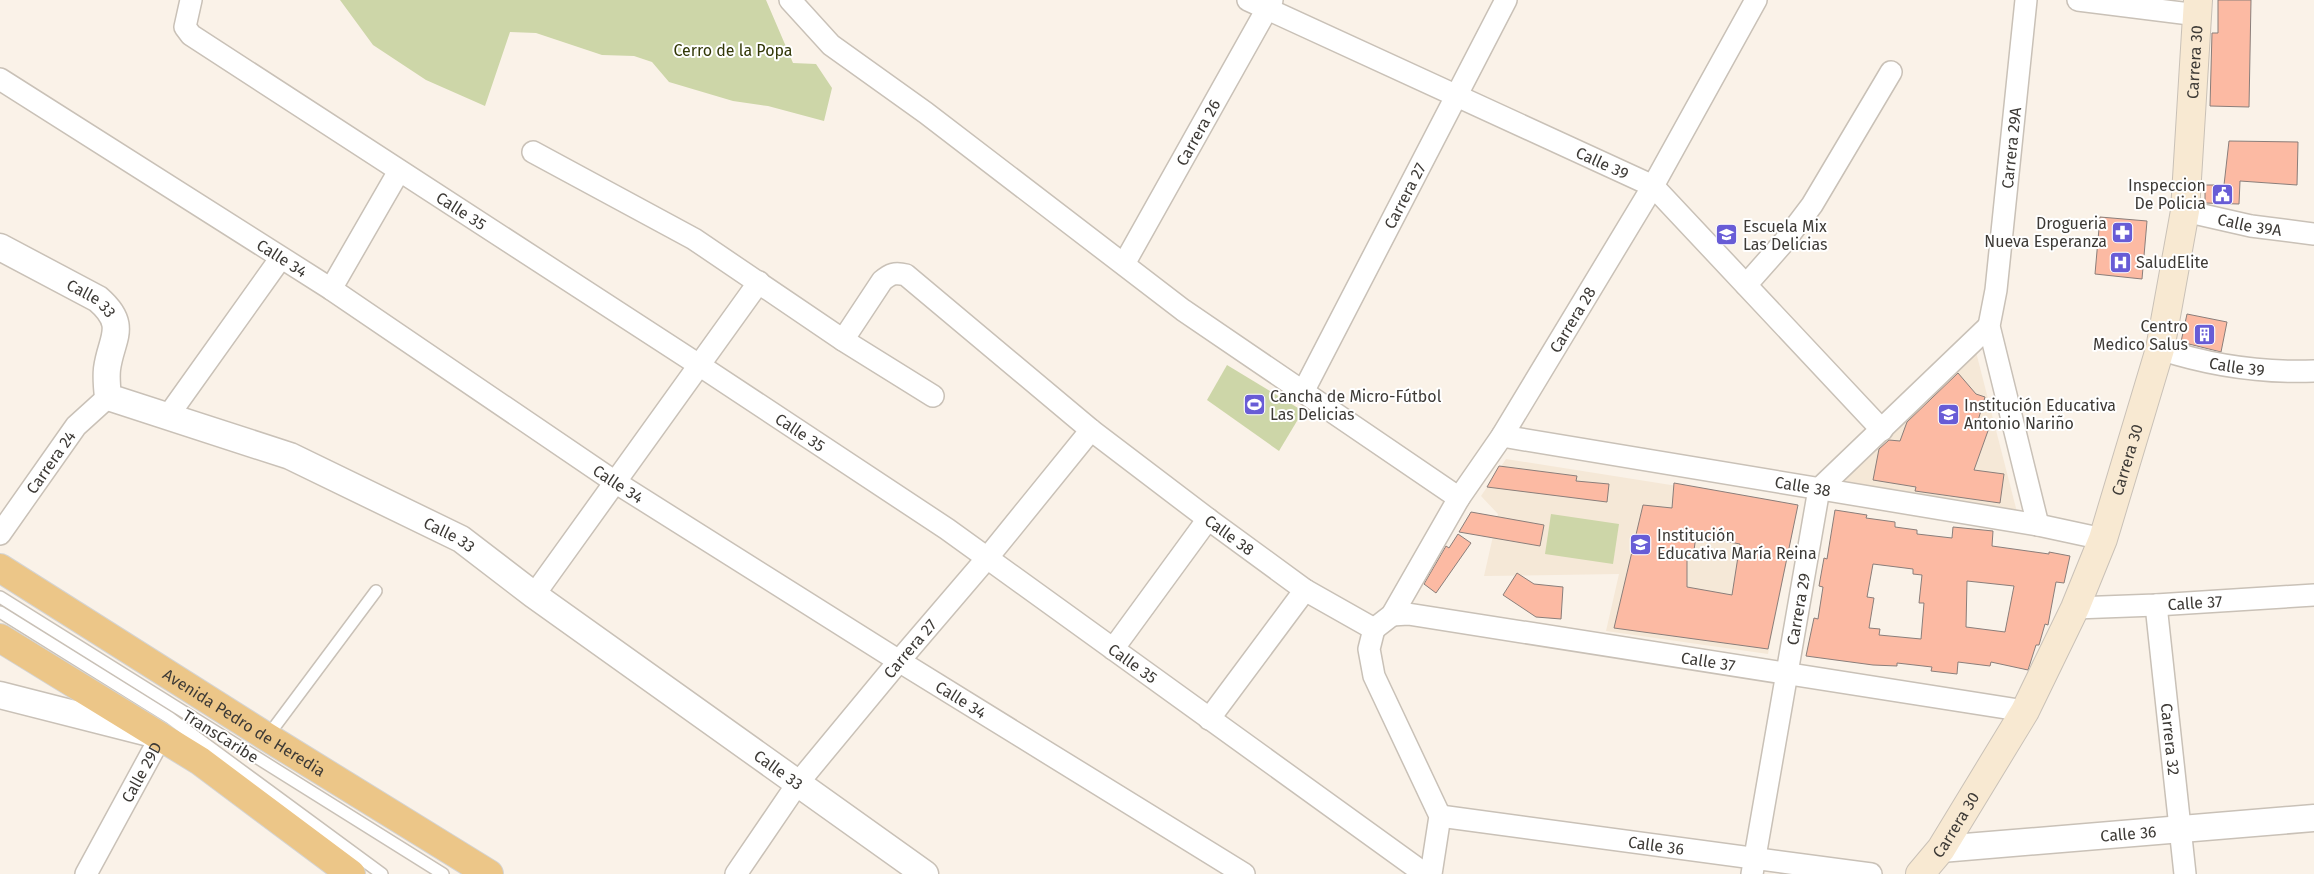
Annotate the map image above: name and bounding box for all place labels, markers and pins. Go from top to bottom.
place label: Inspeccion De Policia [2128,176,2206,213]
public building icon: Inspeccion De Policia [2210,182,2234,206]
place label: Drogueria Nueva Esperanza [1984,214,2107,251]
place label: Escuela Mix Las Delicias [1743,217,1827,254]
pharmacy icon: Drogueria Nueva Esperanza [2111,220,2135,244]
school or university icon: Escuela Mix Las Delicias [1715,223,1739,247]
hospital icon: SaludElite [2108,250,2132,274]
place label: SaludElite [2136,253,2209,272]
place label: Centro Medico Salus [2093,317,2188,354]
building icon: Centro Medico Salus [2192,323,2216,347]
place label: Cancha de Micro-Fútbol Las Delicias [1270,387,1442,424]
sports icon: Cancha de Micro-Fútbol Las Delicias [1242,393,1266,417]
place label: Institución Educativa Antonio Nariño [1964,396,2116,433]
school or university icon: Institución Educativa Antonio Nariño [1936,402,1960,426]
place label: Institución Educativa María Reina [1657,526,1817,563]
school or university icon: Institución Educativa María Reina [1629,532,1653,556]

